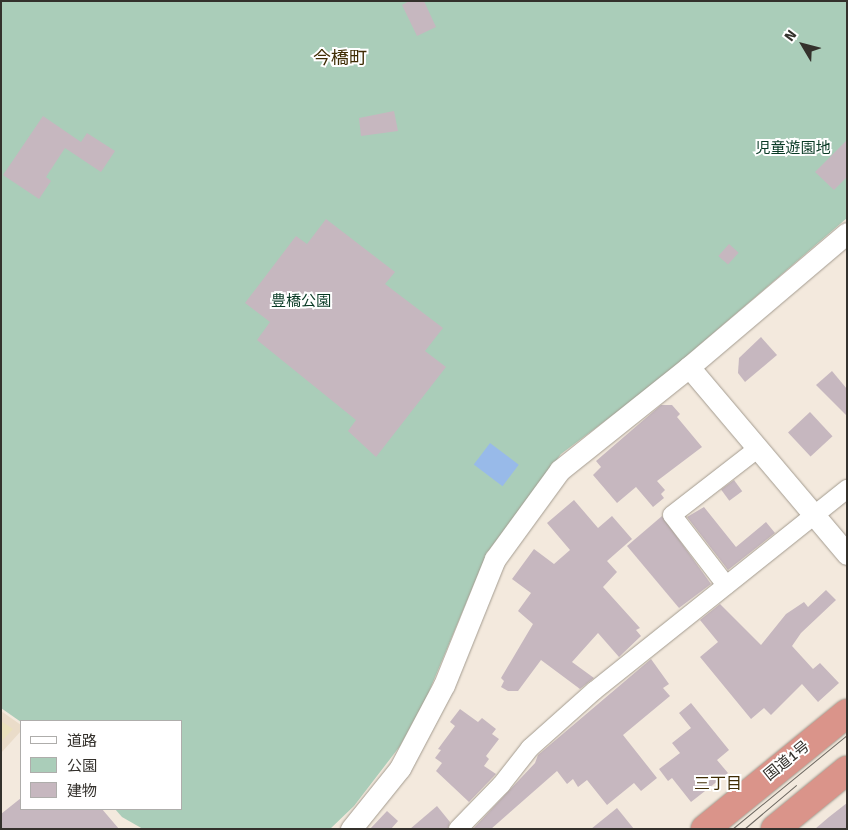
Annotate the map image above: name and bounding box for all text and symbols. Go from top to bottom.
north arrow [778,20,828,70]
text: N [781,27,800,45]
district label: 今橋町 [313,47,367,69]
park label: 児童遊園地 [756,140,830,158]
park label: 豊橋公園 [271,293,331,311]
legend [20,720,182,810]
text: 道路 [67,732,97,750]
street label: 国道1号 [761,737,813,785]
text: 公園 [67,757,97,775]
district label: 三丁目 [694,774,742,794]
text: 建物 [67,782,97,800]

